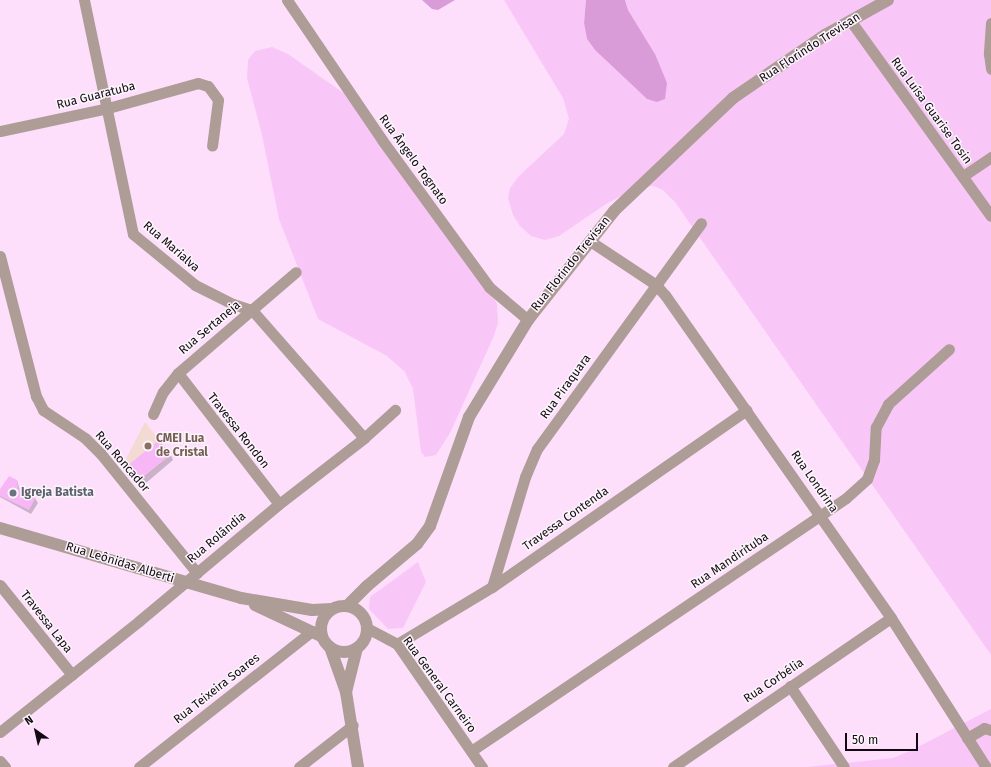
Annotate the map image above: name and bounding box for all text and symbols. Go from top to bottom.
street label: Rua Florindo Trevisan [757,10,863,86]
street label: Rua Luísa Guarise Tosin [887,55,975,167]
street label: Rua Guaratuba [55,79,137,113]
street label: Rua Ângelo Tognato [376,112,450,208]
street label: Rua Florindo Trevisan [528,214,614,314]
street label: Rua Marialva [140,219,202,275]
street label: Rua Sertaneja [176,298,244,358]
street label: Rua Piraquara [538,352,594,422]
street label: Travessa Rondon [204,390,272,472]
street label: Rua Roncador [92,429,152,495]
place label: CMEI Lua de Cristal [156,432,208,460]
marker: CMEI Lua de Cristal [143,441,153,451]
street label: Rua Londrina [787,448,841,516]
street label: Travessa Contenda [520,484,612,554]
place label: Igreja Batista [21,486,94,500]
marker: Igreja Batista [8,488,18,498]
street label: Rua Rolândia [185,509,249,567]
street label: Rua Mandirituba [689,530,771,592]
street label: Rua Leônidas Alberti [64,540,176,586]
street label: Travessa Lapa [17,588,75,656]
street label: Rua General Carneiro [399,634,479,736]
street label: Rua Teixeira Soares [171,651,263,727]
street label: Rua Corbélia [741,656,807,706]
north arrow [16,711,56,751]
text: N [22,713,36,728]
scale bar [847,725,920,751]
text: 50 m [852,733,878,747]

